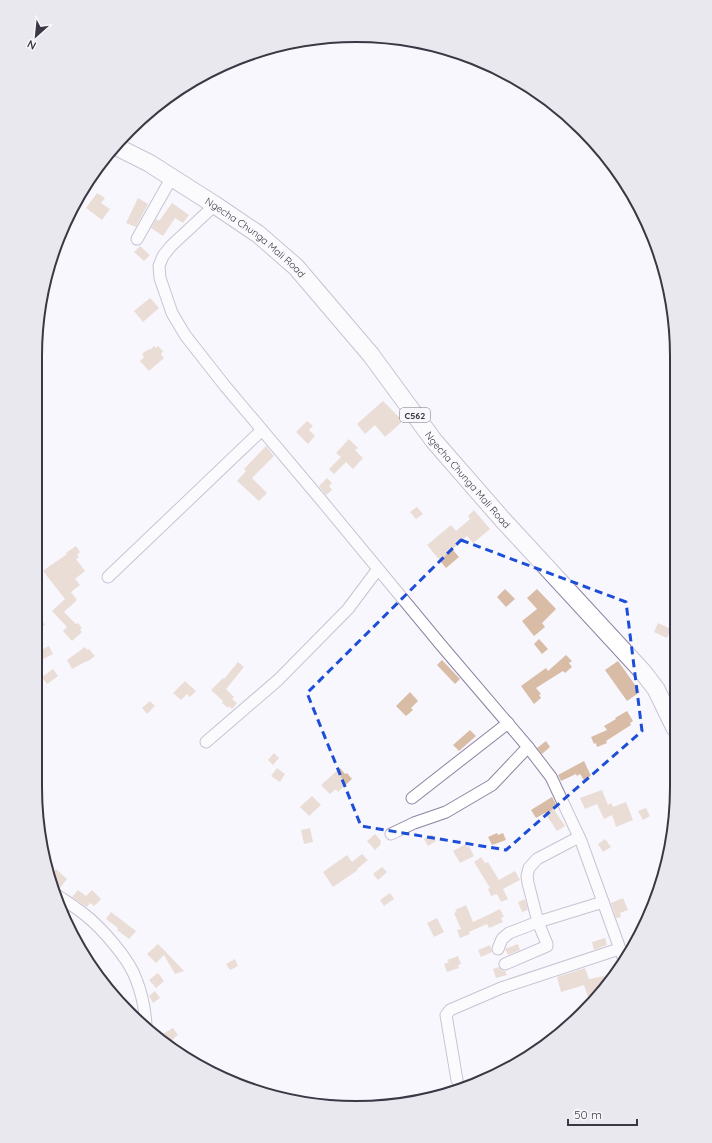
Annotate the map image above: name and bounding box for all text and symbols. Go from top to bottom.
north arrow [16,16,56,56]
text: N [25,37,38,53]
street label: Ngecha Chunga Mali Road [203,194,308,280]
road number: C562 [400,408,430,422]
street label: Ngecha Chunga Mali Road [423,429,513,531]
scale bar [568,1101,637,1127]
text: 50 m [574,1107,602,1122]

